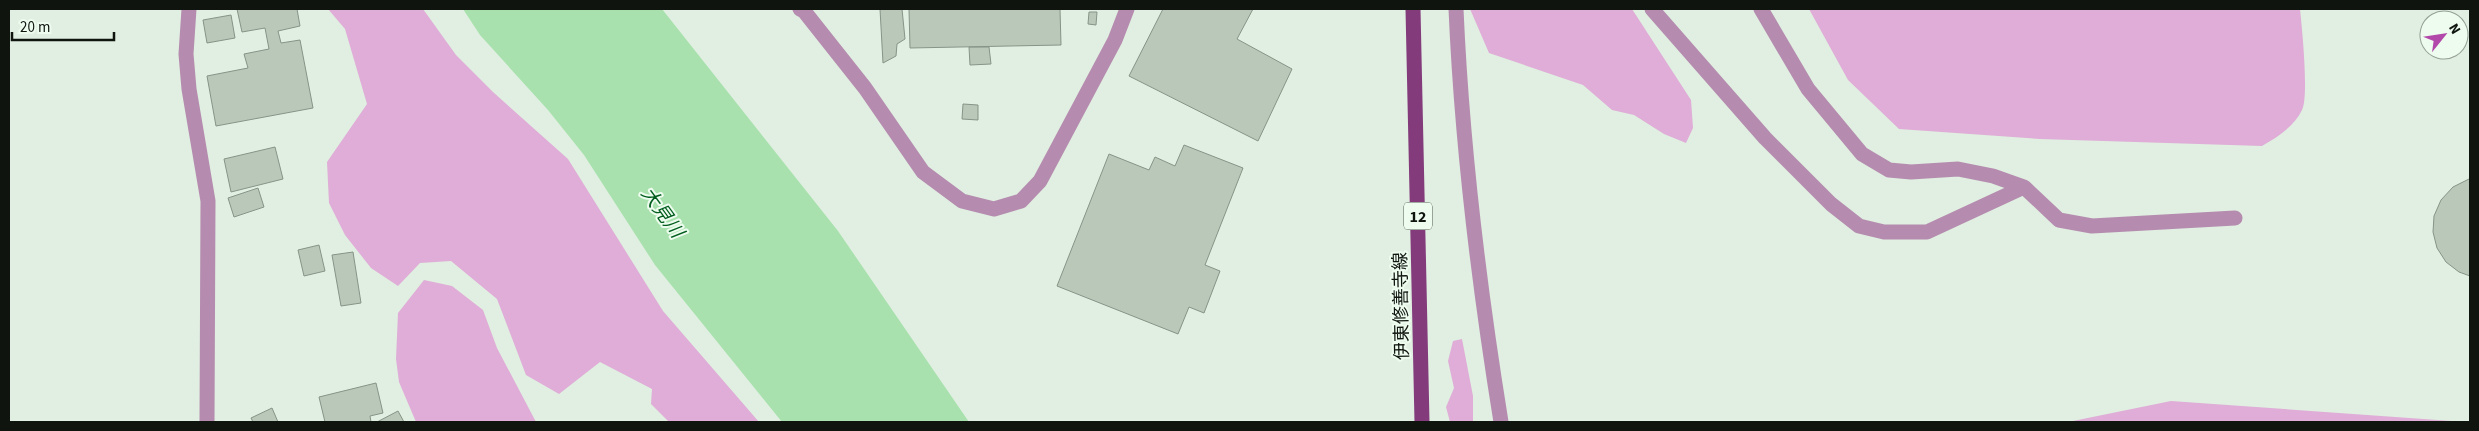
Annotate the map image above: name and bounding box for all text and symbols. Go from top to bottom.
scale bar [12,10,115,42]
north arrow [2419,10,2469,60]
text: 20 m [20,17,50,38]
text: N [2443,20,2465,38]
water label: 大見川 [634,182,691,245]
road number: 12 [1404,202,1432,230]
street label: 伊東修善寺線 [1388,252,1415,360]

